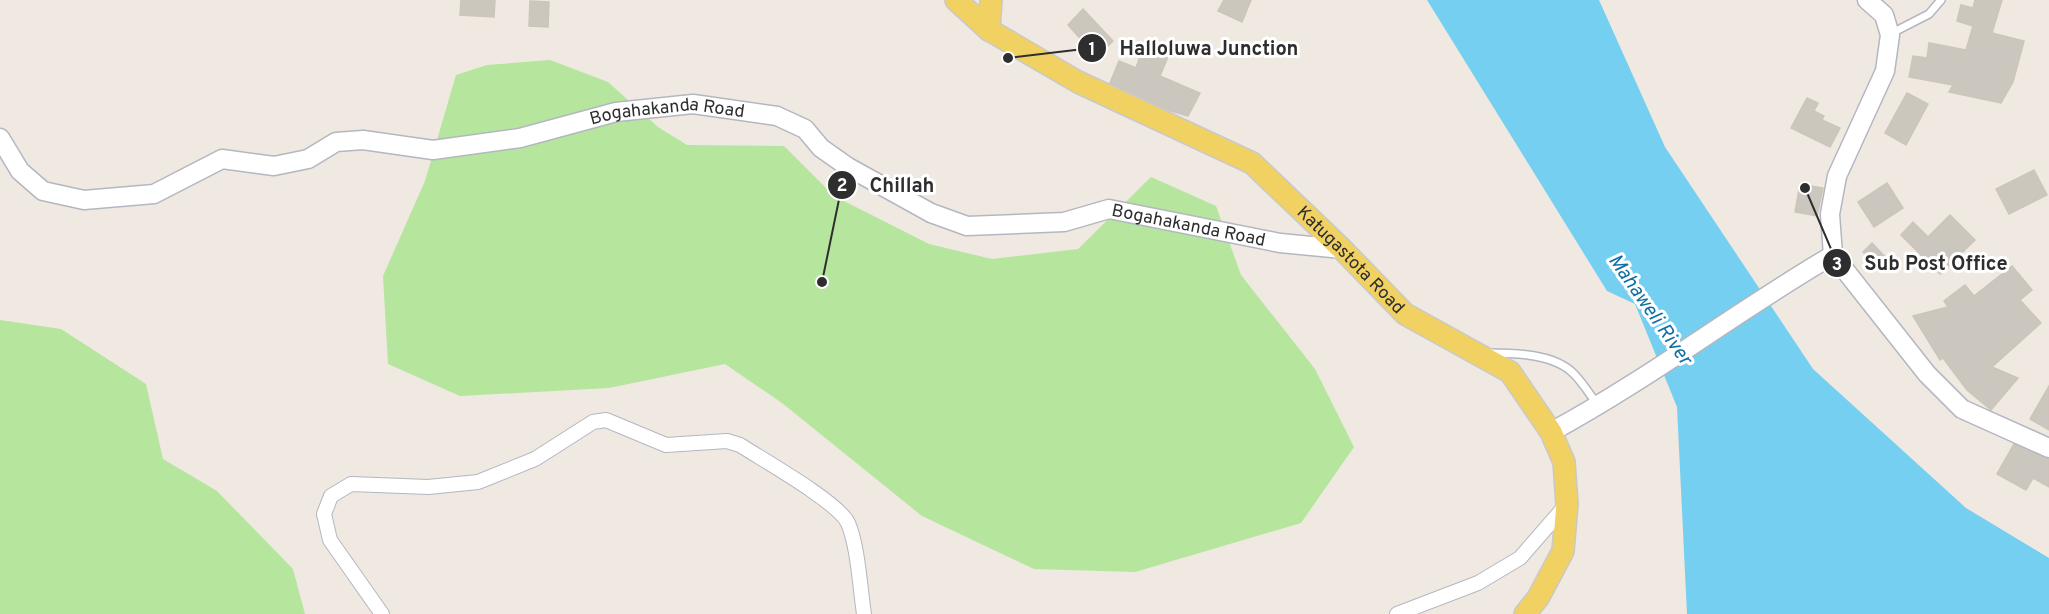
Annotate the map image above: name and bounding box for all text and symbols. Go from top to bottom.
callout: Halloluwa Junction [1077,29,1310,67]
text: Halloluwa Junction [1120,37,1298,63]
text: 1 [1088,39,1096,62]
street label: Bogahakanda Road [587,94,746,132]
callout: Chillah [827,166,946,204]
text: Chillah [870,174,934,200]
text: 2 [836,175,848,198]
street label: Bogahakanda Road [1109,200,1267,253]
street label: Katugastota Road [1291,202,1409,320]
callout: Sub Post Office [1822,244,2020,282]
water label: Mahaweli River [1601,249,1698,372]
text: Sub Post Office [1864,252,2008,278]
text: 3 [1832,254,1842,277]

